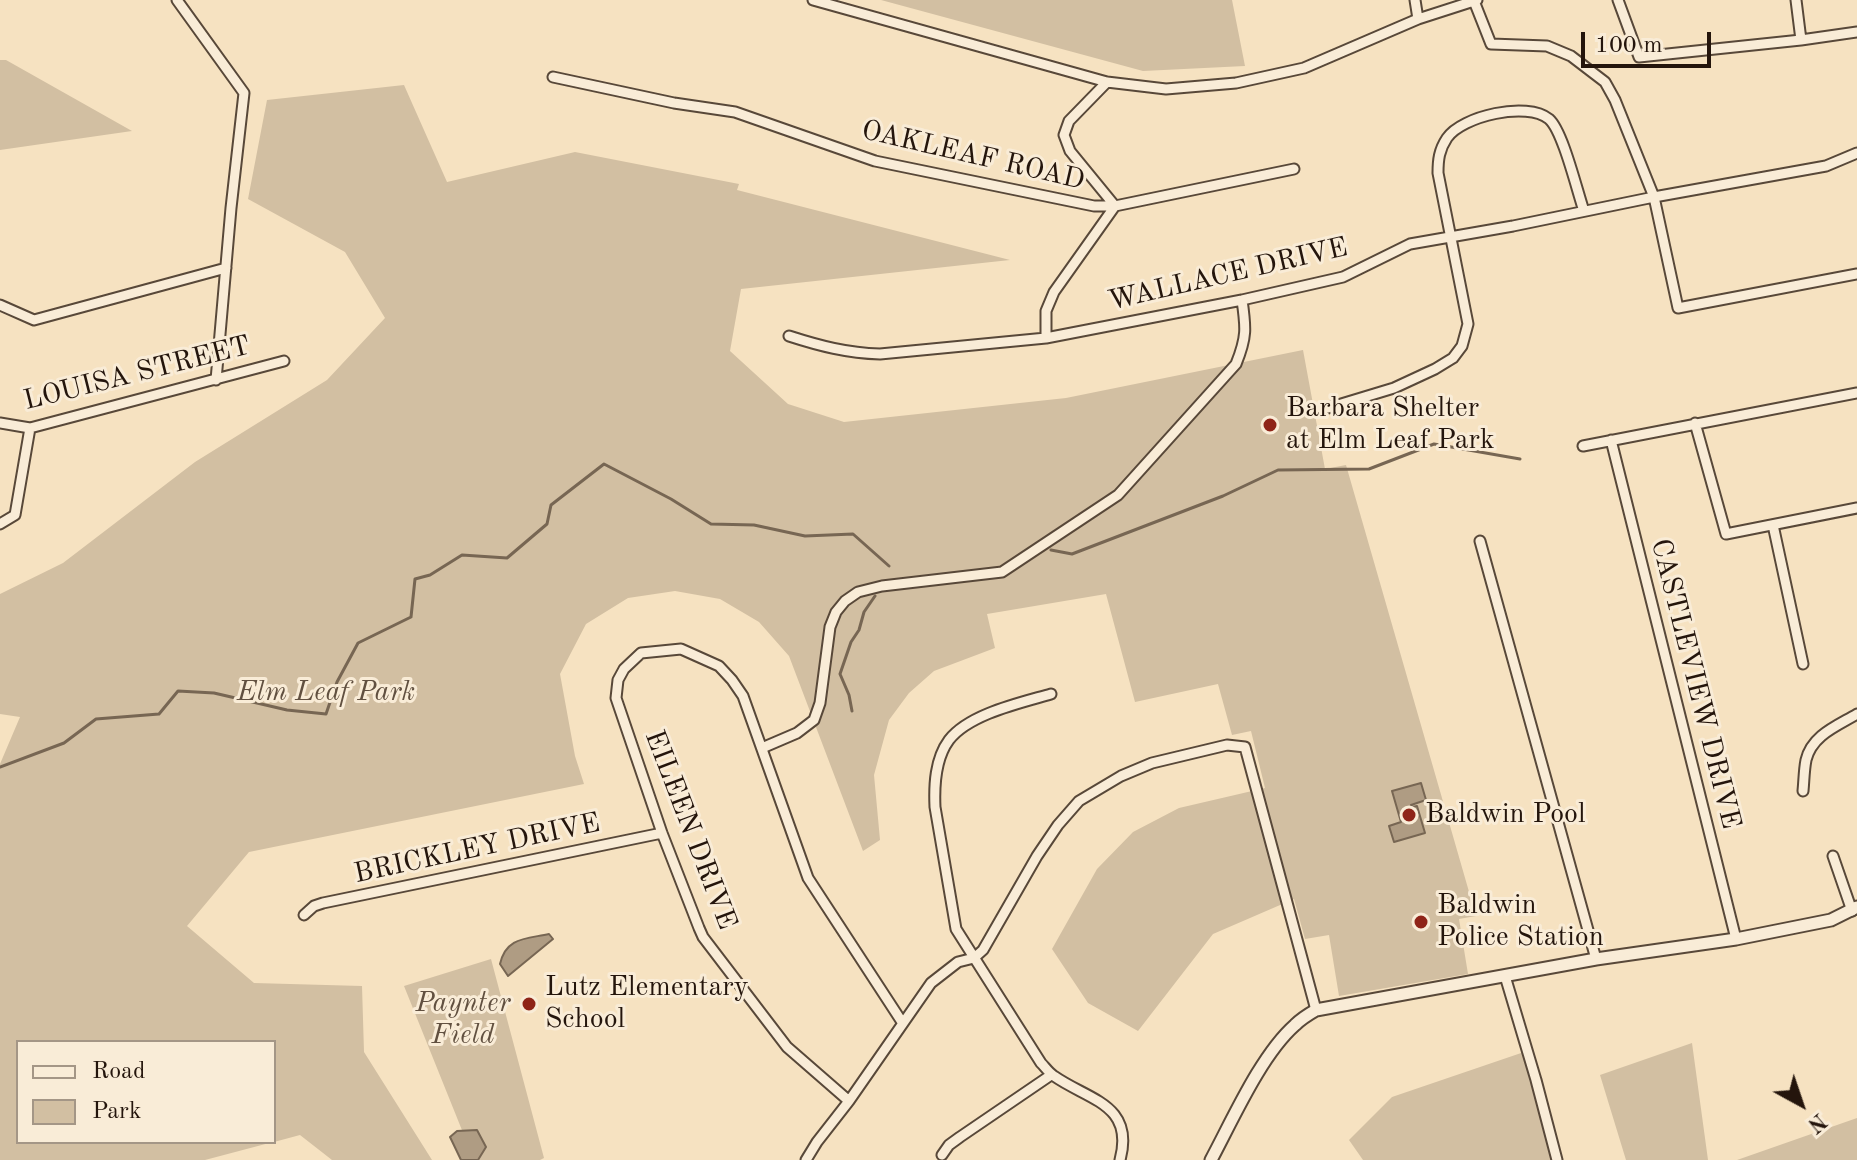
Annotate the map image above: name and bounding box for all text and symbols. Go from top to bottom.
scale bar [1585,16,1715,66]
text: 100 m [1595,34,1663,58]
street label: OAKLEAF ROAD [858,114,1088,198]
street label: WALLACE DRIVE [1105,231,1351,319]
street label: LOUISA STREET [20,330,254,418]
place label: Barbara Shelter at Elm Leaf Park [1286,392,1495,458]
marker: Barbara Shelter at Elm Leaf Park [1261,416,1279,434]
street label: CASTLEVIEW DRIVE [1643,536,1747,832]
park label: Elm Leaf Park [237,676,415,710]
street label: EILEEN DRIVE [637,725,743,935]
place label: Baldwin Pool [1425,798,1585,832]
marker: Baldwin Pool [1400,806,1418,824]
street label: BRICKLEY DRIVE [351,807,603,891]
place label: Baldwin Police Station [1437,889,1604,955]
marker: Baldwin Police Station [1412,913,1430,931]
place label: Lutz Elementary School [545,971,749,1037]
park label: Paynter Field [416,987,510,1053]
marker: Lutz Elementary School [520,995,538,1013]
legend [16,1040,276,1144]
text: Road [92,1060,145,1084]
north arrow [1761,1064,1841,1144]
text: Park [92,1100,141,1124]
text: N [1803,1109,1830,1136]

